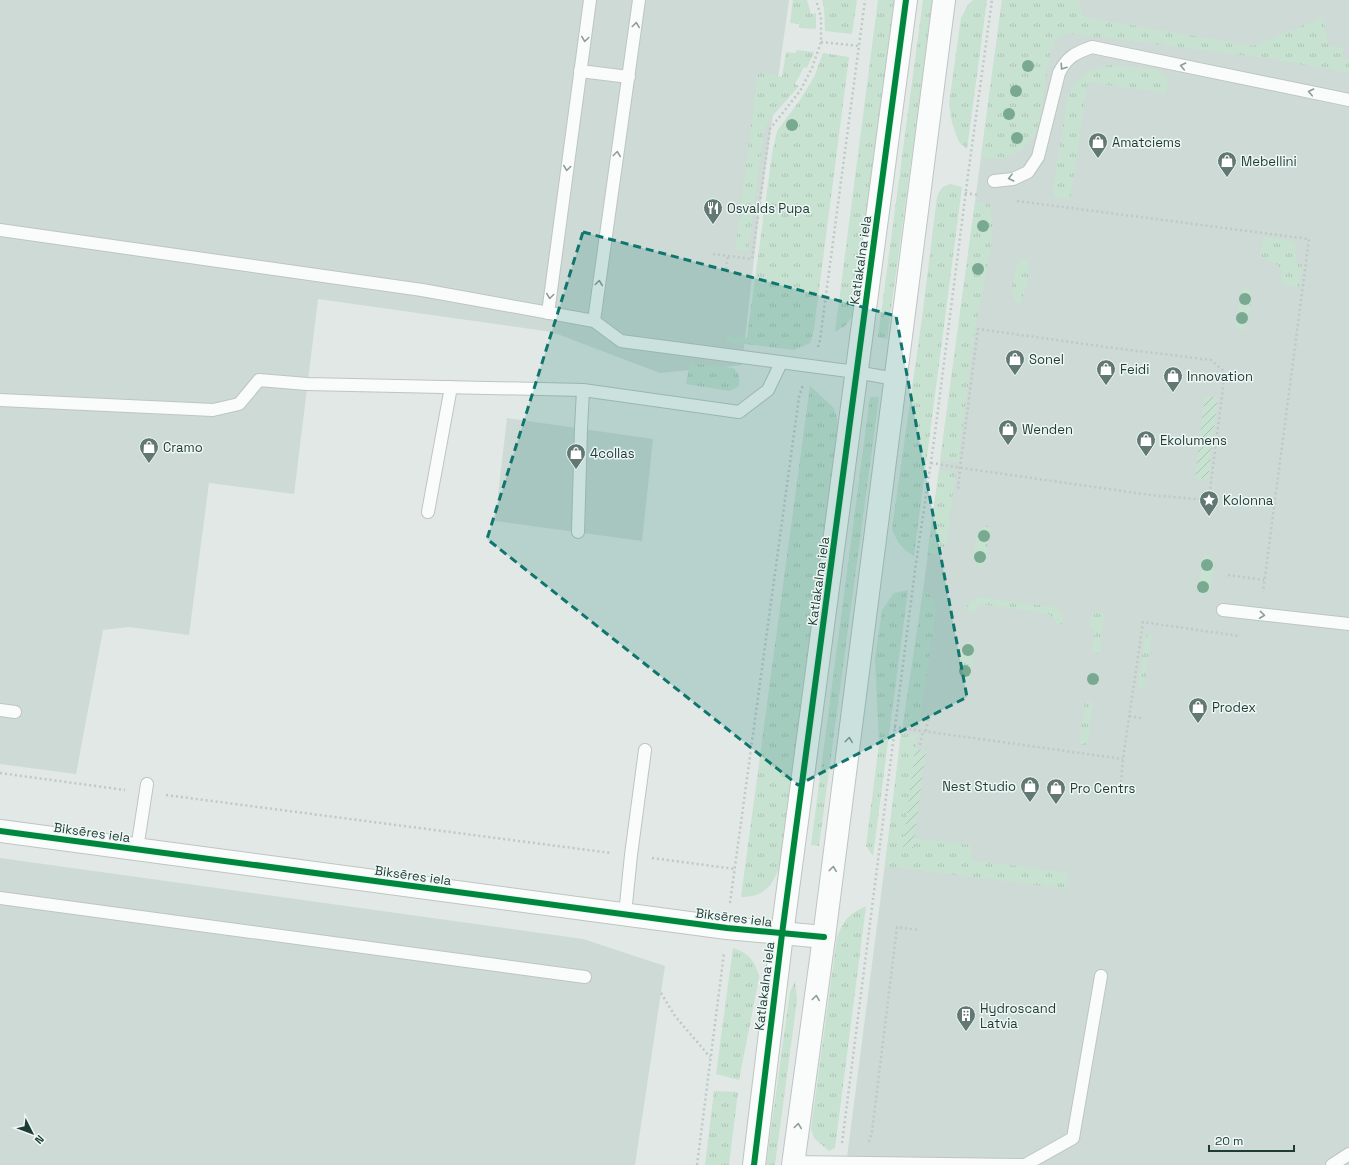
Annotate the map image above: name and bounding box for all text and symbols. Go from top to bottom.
one-way arrow [631,22,640,28]
one-way arrow [581,36,590,42]
one-way arrow [1061,62,1068,69]
one-way arrow [1180,62,1187,70]
one-way arrow [1308,88,1314,96]
shop icon: Amatciems [1087,131,1109,159]
place label: Amatciems [1112,134,1181,151]
shop icon: Mebellini [1216,150,1238,178]
one-way arrow [612,151,621,157]
place label: Mebellini [1241,153,1297,170]
one-way arrow [563,164,572,171]
one-way arrow [1008,174,1014,182]
restaurant icon: Osvalds Pupa [702,197,724,225]
place label: Osvalds Pupa [727,200,810,217]
street label: Katlakalna iela [846,214,875,306]
one-way arrow [594,280,603,286]
one-way arrow [546,293,555,299]
shop icon: Sonel [1004,348,1026,376]
place label: Sonel [1029,351,1064,368]
shop icon: Feidi [1095,358,1117,386]
place label: Feidi [1120,361,1149,378]
shop icon: Innovation [1162,365,1184,393]
place label: Innovation [1187,368,1253,385]
shop icon: Wenden [997,418,1019,446]
place label: Wenden [1022,421,1073,438]
shop icon: Ekolumens [1135,429,1157,457]
place label: Ekolumens [1160,432,1227,449]
shop icon: Cramo [138,436,160,464]
place label: Cramo [163,439,203,456]
shop icon: 4collas [565,442,587,470]
place label: 4collas [590,445,635,462]
place icon: Kolonna [1198,489,1220,517]
place label: Kolonna [1223,492,1274,509]
street label: Katlakalna iela [804,535,833,627]
one-way arrow [1259,610,1265,619]
shop icon: Prodex [1187,696,1209,724]
place label: Prodex [1212,699,1256,716]
one-way arrow [844,737,853,743]
shop icon: Nest Studio [1019,775,1041,803]
shop icon: Pro Centrs [1045,777,1067,805]
place label: Nest Studio [942,778,1016,795]
place label: Pro Centrs [1070,780,1135,797]
street label: Biksēres iela [52,819,132,846]
street label: Biksēres iela [373,862,453,889]
one-way arrow [828,866,837,872]
street label: Biksēres iela [695,904,774,931]
street label: Katlakalna iela [751,940,778,1031]
one-way arrow [811,995,820,1001]
place label: Hydroscand Latvia [980,1000,1056,1032]
building icon: Hydroscand Latvia [955,1004,977,1032]
north arrow [12,1113,52,1153]
one-way arrow [793,1123,802,1129]
scale bar [1209,1127,1294,1153]
text: N [32,1132,47,1147]
text: 20 m [1215,1133,1243,1149]

